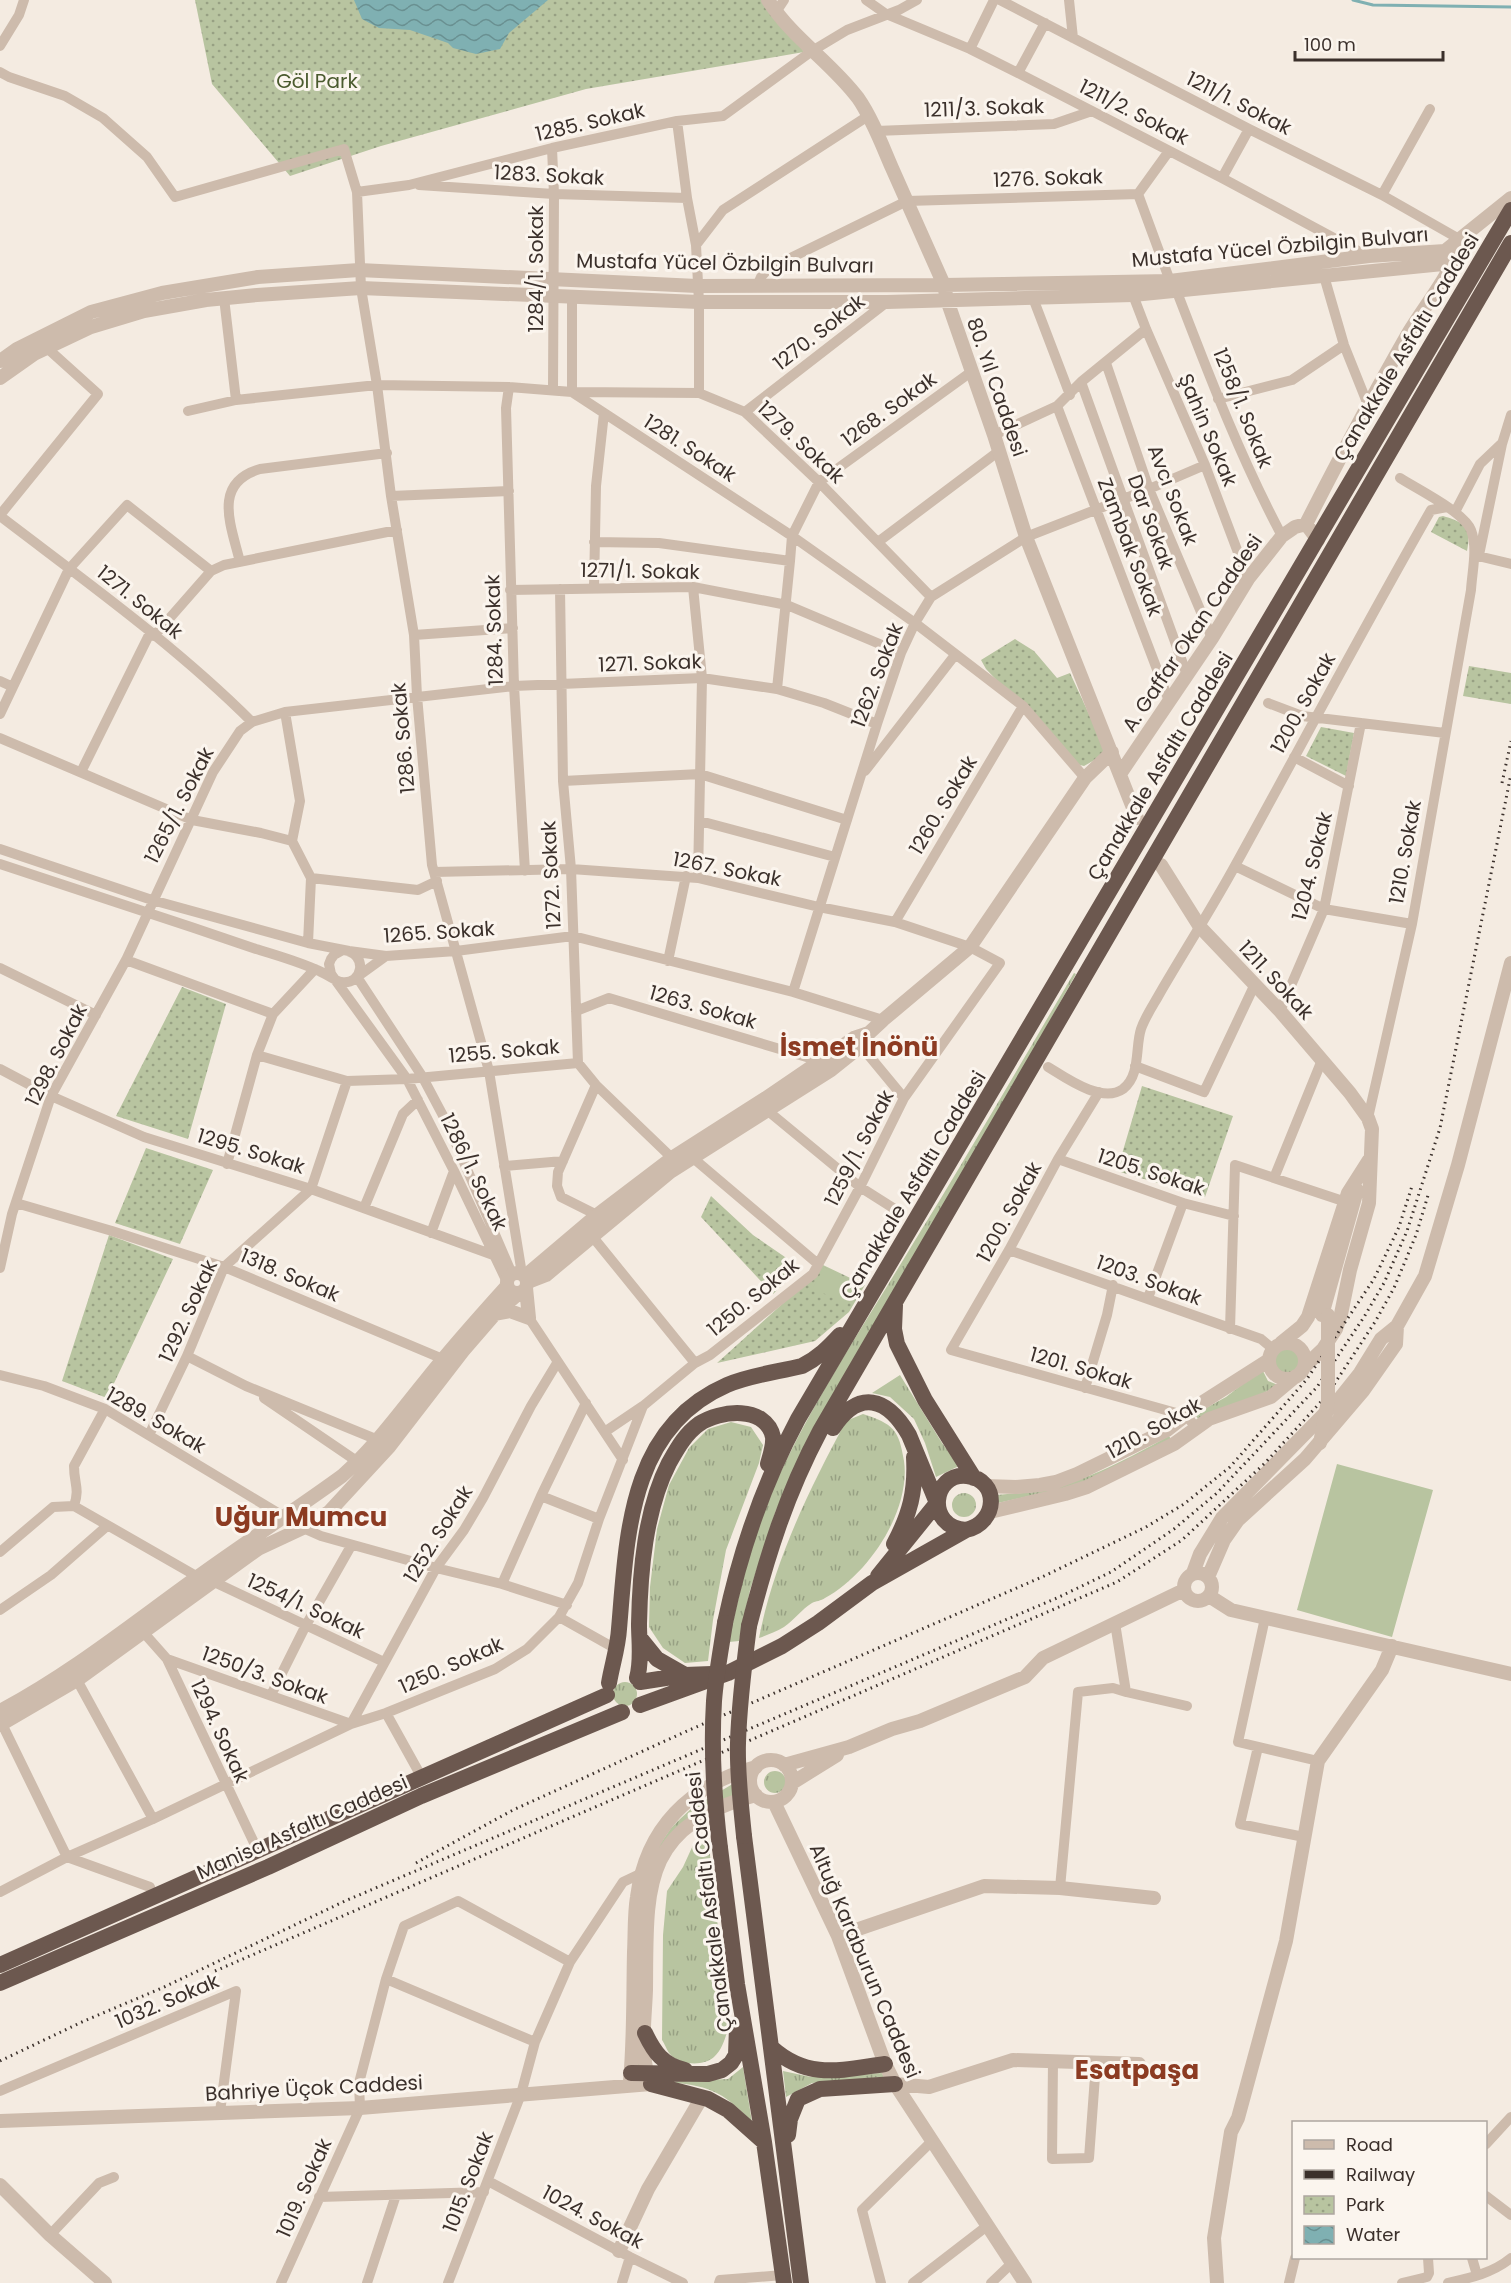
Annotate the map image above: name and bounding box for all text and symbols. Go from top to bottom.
scale bar [1295,24,1444,62]
text: 100 m [1304,32,1356,57]
street label: 1211/1. Sokak [1181,64,1297,142]
park label: Göl Park [276,67,358,95]
street label: 1211/2. Sokak [1074,72,1194,152]
street label: 1211/3. Sokak [923,92,1045,124]
street label: 1285. Sokak [533,96,648,148]
street label: 1283. Sokak [493,158,606,192]
street label: 1276. Sokak [993,162,1104,194]
street label: 1284/1. Sokak [522,205,550,333]
street label: Mustafa Yücel Özbilgin Bulvarı [1130,220,1430,274]
street label: Çanakkale Asfaltı Caddesi [1326,227,1486,467]
street label: Mustafa Yücel Özbilgin Bulvarı [576,246,874,280]
street label: 1270. Sokak [767,287,871,377]
street label: 80. Yıl Caddesi [960,314,1034,460]
street label: 1258/1. Sokak [1206,344,1280,473]
street label: 1268. Sokak [836,365,943,453]
street label: Şahin Sokak [1172,369,1245,491]
street label: 1279. Sokak [751,394,851,490]
street label: 1281. Sokak [638,408,742,489]
street label: Avcı Sokak [1141,441,1205,550]
street label: Dar Sokak [1121,471,1181,574]
street label: Zambak Sokak [1091,474,1170,621]
street label: A. Gaffar Okan Caddesi [1115,529,1269,737]
street label: 1271/1. Sokak [580,556,701,586]
street label: 1271. Sokak [91,559,190,646]
street label: 1284. Sokak [478,573,510,686]
street label: 1262. Sokak [844,618,910,732]
street label: Çanakkale Asfaltı Caddesi [1080,646,1240,886]
street label: 1271. Sokak [598,647,703,679]
street label: 1200. Sokak [1264,647,1343,758]
street label: 1286. Sokak [384,681,422,795]
street label: 1265/1. Sokak [138,741,221,868]
street label: 1260. Sokak [902,749,984,860]
street label: 1210. Sokak [1382,797,1428,906]
street label: 1204. Sokak [1285,808,1339,923]
street label: 1272. Sokak [534,819,568,930]
street label: 1267. Sokak [670,845,784,893]
street label: 1265. Sokak [382,914,496,950]
street label: 1211. Sokak [1232,934,1320,1026]
street label: 1263. Sokak [646,978,761,1036]
street label: 1298. Sokak [18,998,94,1111]
district label: İsmet İnönü [780,1029,938,1065]
street label: 1255. Sokak [447,1032,561,1070]
street label: Çanakkale Asfaltı Caddesi [833,1065,993,1305]
street label: 1259/1. Sokak [818,1084,901,1211]
street label: 1286/1. Sokak [434,1109,515,1236]
street label: 1295. Sokak [194,1121,309,1181]
street label: 1205. Sokak [1094,1141,1209,1203]
street label: 1200. Sokak [970,1156,1049,1267]
street label: 1318. Sokak [236,1242,345,1309]
street label: 1203. Sokak [1092,1248,1206,1312]
street label: 1250. Sokak [701,1251,806,1343]
street label: 1292. Sokak [152,1255,224,1367]
street label: 1201. Sokak [1027,1340,1136,1396]
street label: 1289. Sokak [101,1380,212,1460]
street label: 1210. Sokak [1101,1390,1207,1466]
street label: 1252. Sokak [397,1479,479,1588]
district label: Uğur Mumcu [215,1499,387,1535]
street label: 1254/1. Sokak [242,1566,370,1646]
street label: 1250. Sokak [394,1629,508,1700]
street label: 1250/3. Sokak [198,1639,333,1711]
street label: 1294. Sokak [184,1675,256,1788]
street label: Manisa Asfaltı Caddesi [192,1768,412,1886]
street label: Çanakkale Asfaltı Caddesi [679,1770,739,2034]
street label: Altuğ Karaburun Caddesi [803,1839,927,2083]
street label: 1032. Sokak [111,1966,224,2035]
district label: Esatpaşa [1075,2052,1199,2088]
street label: Bahriye Üçok Caddesi [205,2068,423,2108]
legend [1292,2121,1487,2259]
street label: 1015. Sokak [436,2127,500,2237]
text: Road [1346,2132,1393,2157]
street label: 1019. Sokak [270,2133,339,2242]
text: Railway [1346,2162,1415,2187]
street label: 1024. Sokak [537,2179,649,2256]
text: Park [1346,2192,1385,2217]
text: Water [1346,2222,1400,2247]

